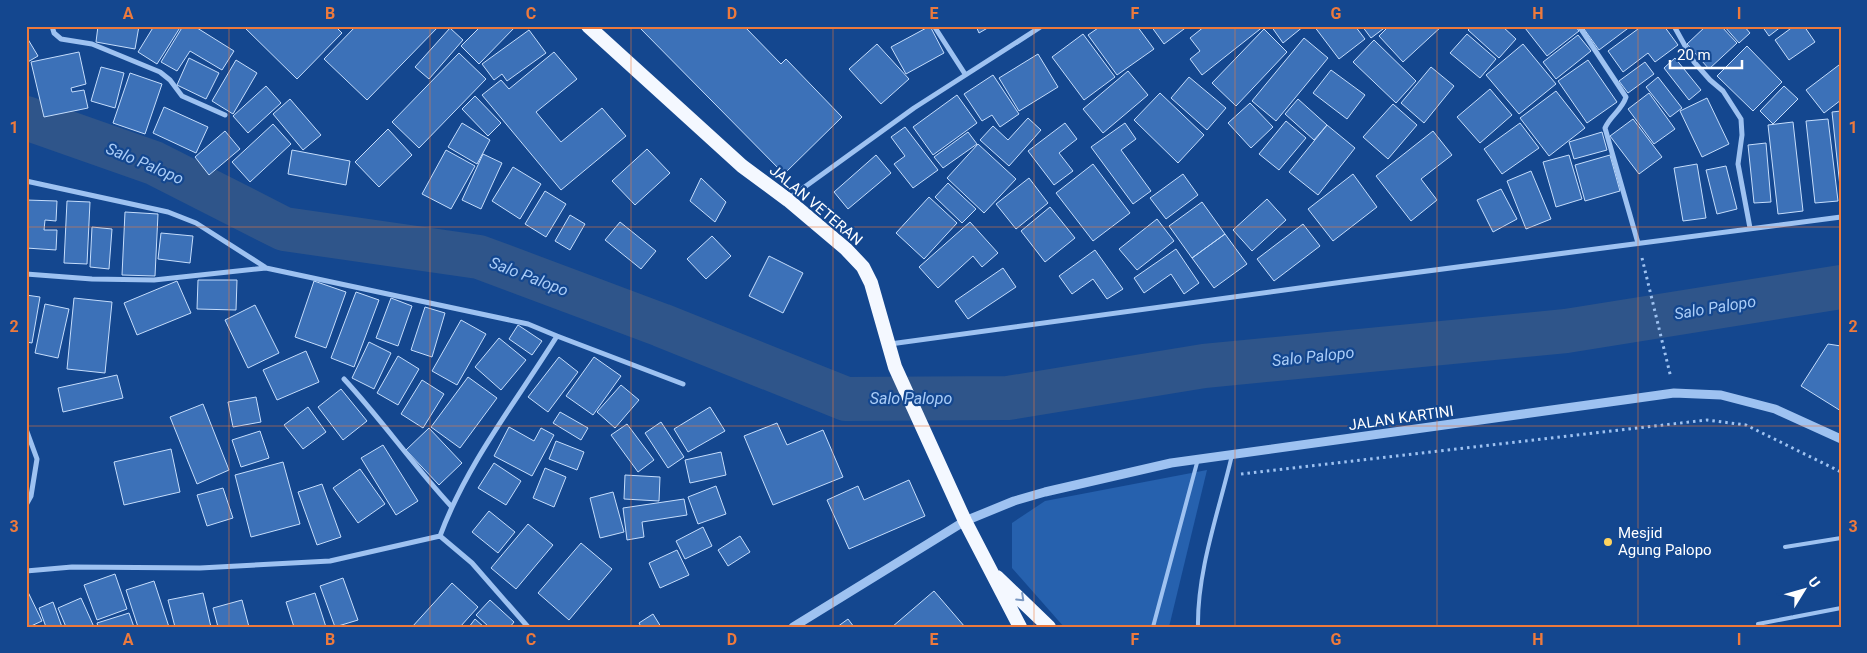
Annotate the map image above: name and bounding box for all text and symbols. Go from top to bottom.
text: A [123,4,134,23]
text: B [325,4,335,23]
text: C [526,4,536,23]
text: D [727,4,737,23]
text: E [930,4,939,23]
text: F [1131,4,1140,23]
text: G [1331,4,1342,23]
text: H [1532,4,1544,23]
text: I [1737,4,1741,23]
scale bar [1670,38,1742,70]
text: 20 m [1677,46,1711,64]
text: 1 [9,118,19,137]
text: 1 [1848,118,1858,137]
water label: Salo Palopo [103,139,187,188]
street label: JALAN VETERAN [766,161,866,249]
water label: Salo Palopo [487,253,571,300]
water label: Salo Palopo [1673,292,1757,323]
text: 2 [9,317,19,336]
text: 2 [1848,317,1858,336]
water label: Salo Palopo [1271,343,1355,370]
water label: Salo Palopo [870,389,952,408]
street label: JALAN KARTINI [1347,402,1455,434]
text: 3 [9,517,19,536]
text: 3 [1848,517,1858,536]
place label: Mesjid Agung Palopo [1618,524,1712,559]
marker: Mesjid Agung Palopo [1602,536,1614,548]
north arrow [1780,566,1830,616]
text: U [1805,574,1824,591]
one-way arrow [1015,592,1024,601]
text: A [123,630,134,649]
text: B [325,630,335,649]
text: C [526,630,536,649]
text: D [727,630,737,649]
text: E [930,630,939,649]
text: F [1131,630,1140,649]
text: G [1331,630,1342,649]
text: H [1532,630,1544,649]
text: I [1737,630,1741,649]

